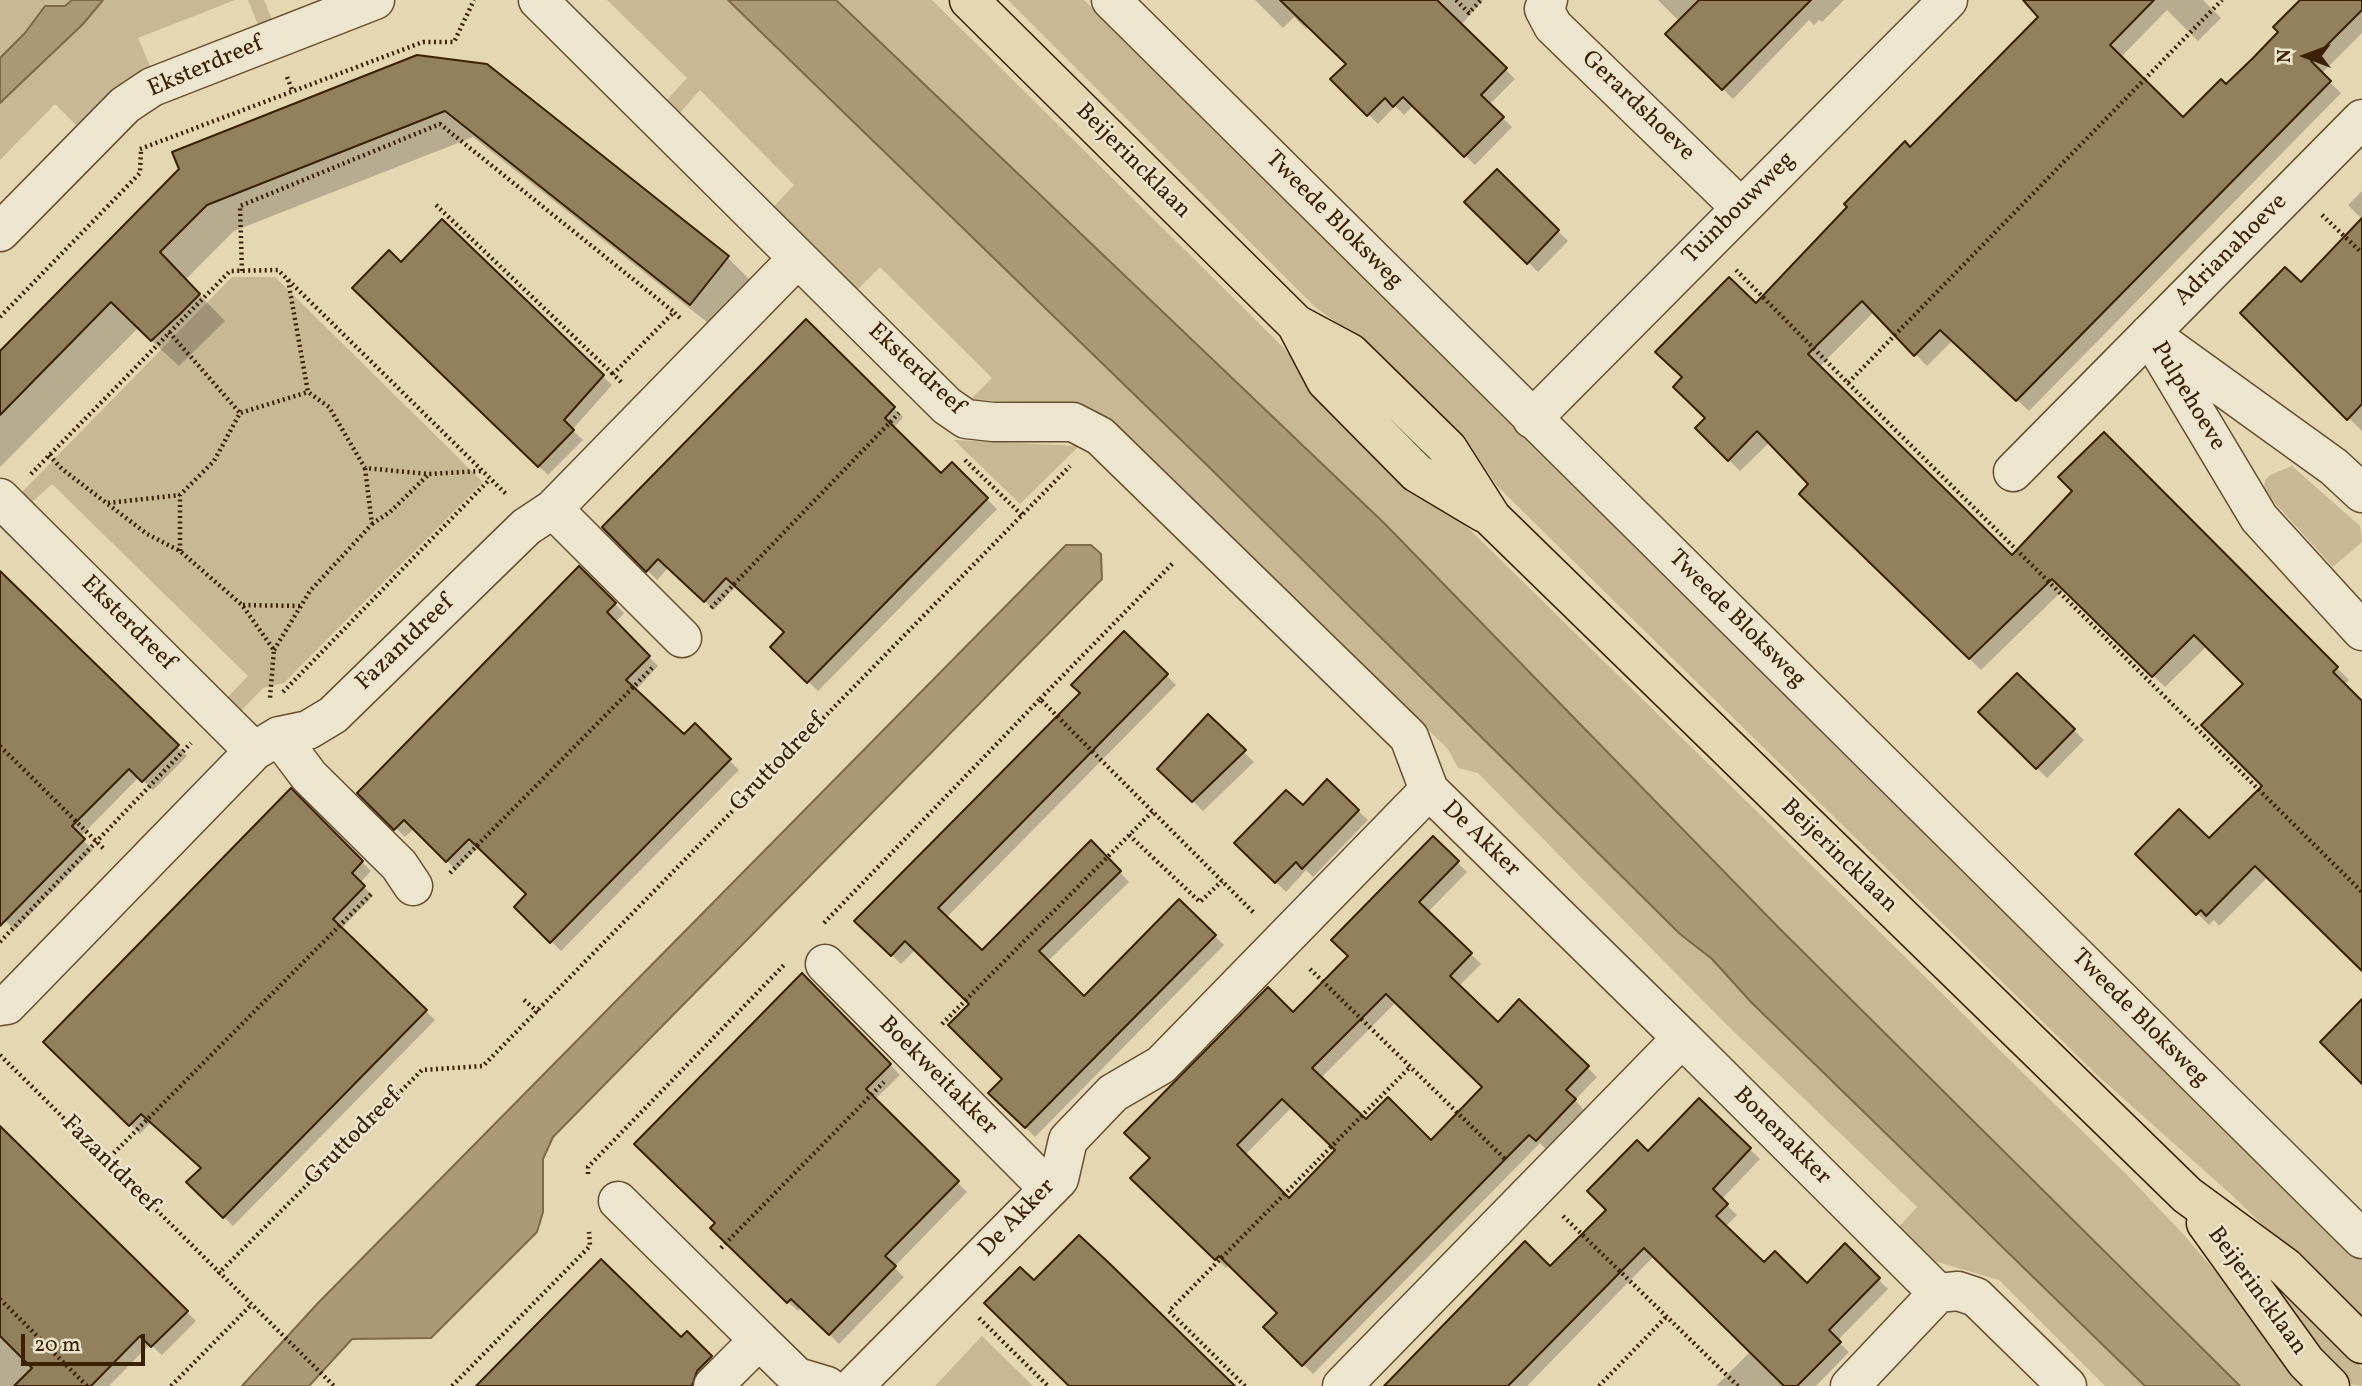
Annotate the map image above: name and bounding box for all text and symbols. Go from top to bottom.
north arrow [2271,21,2341,91]
street label: Eksterdreef [144,31,268,105]
street label: Gerardshoeve [1574,46,1700,168]
text: N [2272,49,2298,63]
street label: Beijerincklaan [1068,98,1196,226]
street label: Tweede Bloksweg [1258,146,1408,296]
street label: Tuinbouwweg [1678,147,1802,271]
street label: Adrianahoeve [2170,189,2294,313]
street label: Eksterdreef [861,318,969,422]
street label: Pulpehoeve [2143,337,2231,457]
street label: Tweede Bloksweg [1661,545,1811,695]
street label: Eksterdreef [74,571,180,677]
street label: Fazantdreef [351,590,461,698]
street label: Gruttodreef [725,709,833,819]
street label: Beijerincklaan [1773,794,1903,920]
street label: De Akker [1435,796,1525,884]
street label: Tweede Bloksweg [2064,944,2214,1094]
street label: Boekweitakker [871,1011,1003,1143]
street label: Bonenakker [1726,1082,1836,1192]
street label: Gruttodreef [300,1084,408,1192]
street label: Fazantdreef [55,1111,163,1219]
street label: De Akker [974,1174,1062,1264]
street label: Beijerincklaan [2200,1222,2312,1362]
scale bar [24,1320,149,1364]
text: 20 m [34,1331,80,1360]

